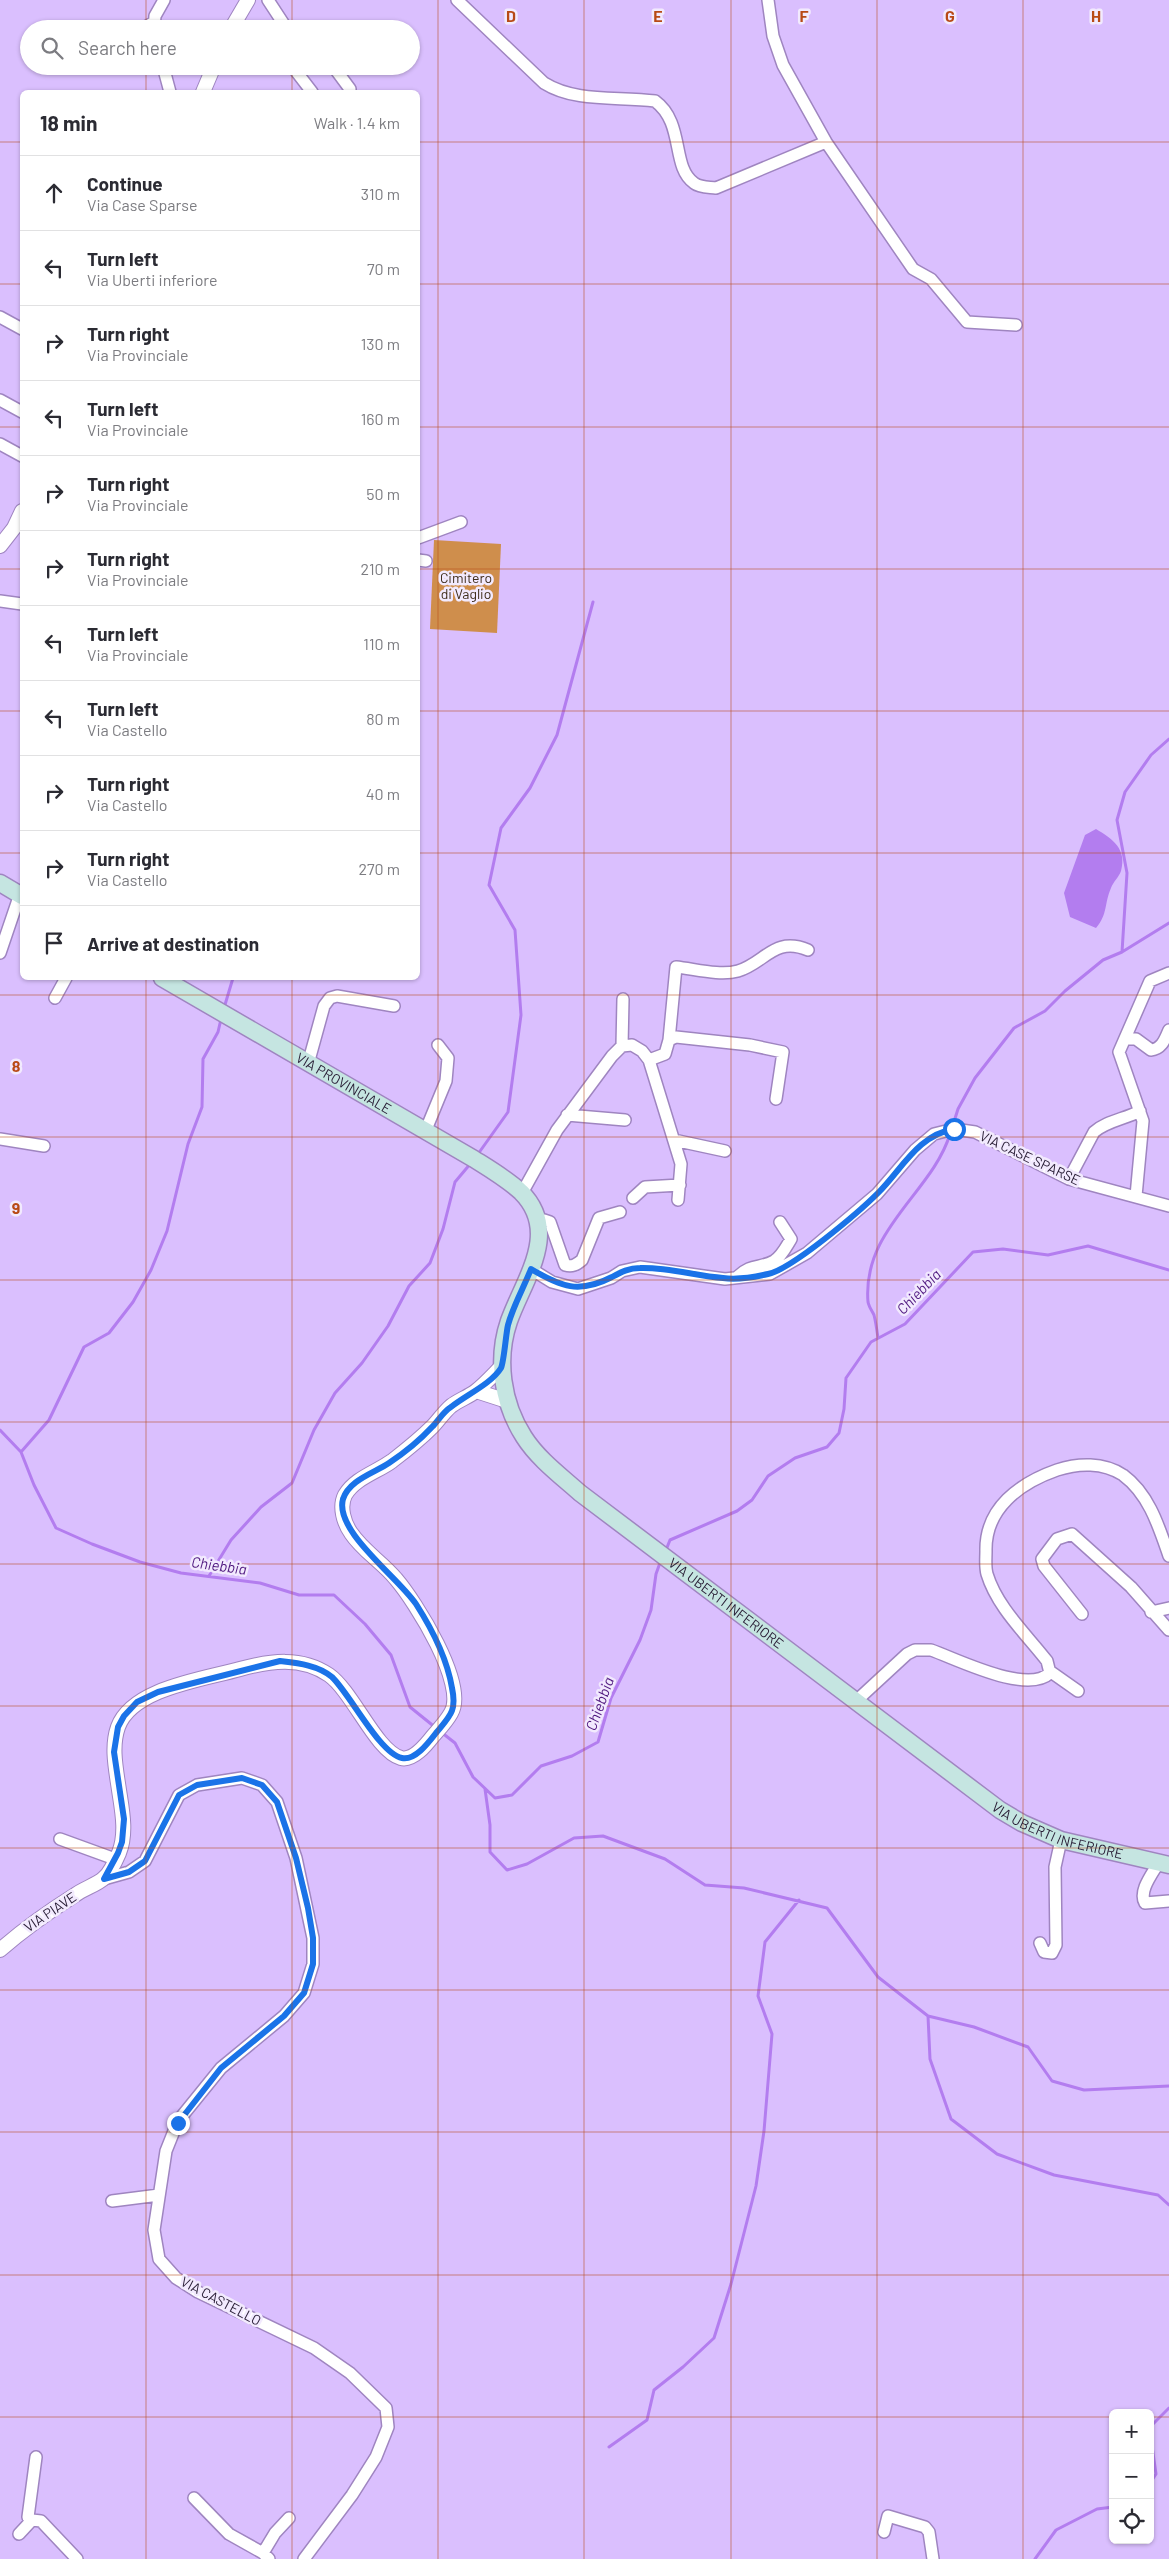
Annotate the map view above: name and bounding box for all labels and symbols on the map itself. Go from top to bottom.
text: D [506,6,516,25]
text: E [653,6,663,25]
text: F [800,6,809,25]
text: G [945,6,955,25]
text: H [1091,6,1101,25]
park label: Cimitero di Vaglio [440,569,492,602]
street label: VIA PROVINCIALE [293,1049,395,1117]
text: 8 [12,1056,21,1075]
route start [943,1118,966,1141]
street label: VIA CASE SPARSE [977,1127,1083,1188]
text: 9 [12,1198,20,1217]
water label: Chiebbia [892,1265,944,1318]
water label: Chiebbia [190,1552,248,1578]
street label: VIA UBERTI INFERIORE [665,1554,787,1652]
water label: Chiebbia [581,1674,617,1733]
street label: VIA UBERTI INFERIORE [989,1798,1125,1862]
street label: VIA PIAVE [20,1888,79,1935]
route end [167,2112,190,2135]
street label: VIA CASTELLO [178,2272,264,2329]

